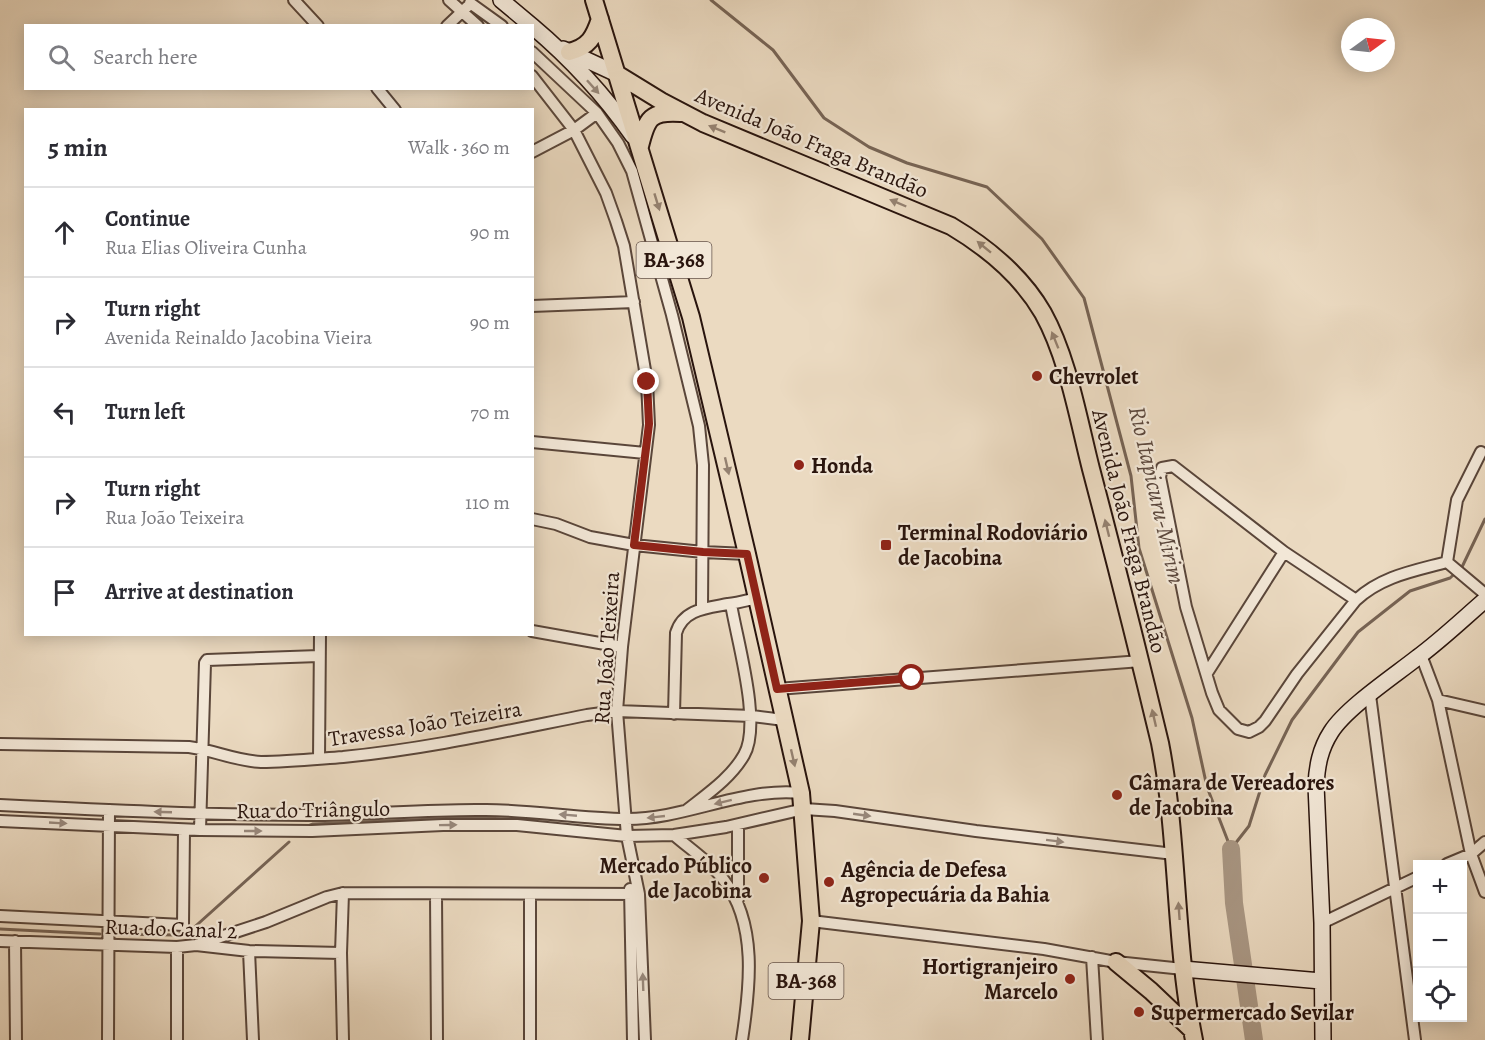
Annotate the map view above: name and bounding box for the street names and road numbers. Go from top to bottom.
street label: Avenida João Fraga Brandão [690,80,933,206]
road number: BA-368 [636,242,712,278]
street label: Avenida João Fraga Brandão [1084,405,1174,656]
street label: Rua João Teixeira [587,570,627,726]
street label: Travessa João Teizeira [326,694,525,754]
street label: Rua do Triângulo [236,794,390,826]
street label: Rua do Canal 2 [104,912,238,946]
road number: BA-368 [768,963,844,999]

